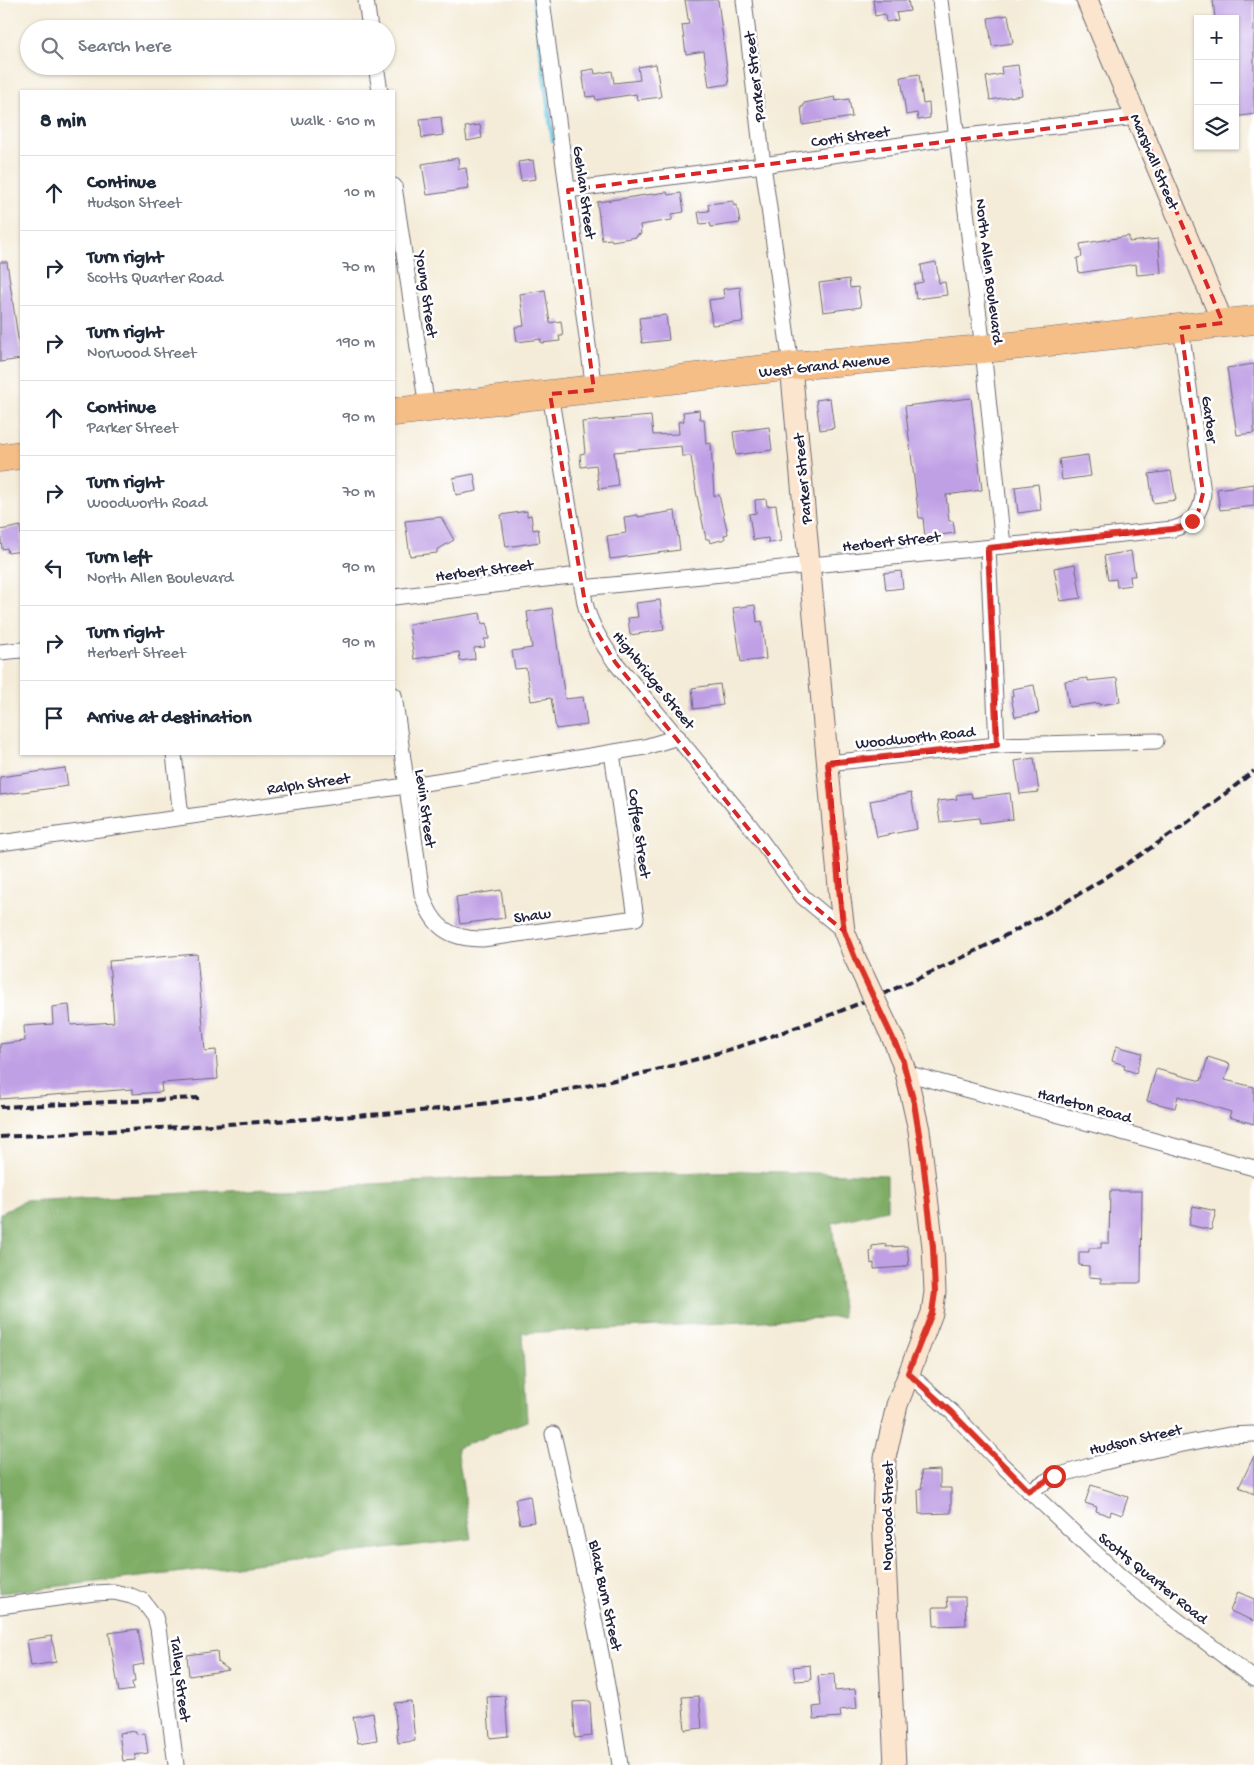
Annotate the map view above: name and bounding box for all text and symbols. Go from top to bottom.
map controls [1194,15,1239,150]
button: + [1194,15,1239,60]
search box [20,20,395,75]
street label: Parker Street [741,29,772,124]
icon: search [38,34,66,62]
text: Search here [78,36,172,59]
button: − [1194,60,1239,105]
button: layers [1194,105,1239,150]
text: 8 min [40,110,86,135]
street label: Marshall Street [1124,111,1182,215]
text: Walk · 610 m [290,113,375,132]
street label: Corti Street [810,123,892,153]
street label: Gehlan Street [567,145,599,242]
text: Continue [87,172,156,195]
icon: ahead [40,179,68,207]
text: 10 m [344,184,375,203]
text: Hudson Street [87,195,181,214]
street label: North Allen Boulevard [969,198,1006,347]
text: Turn right [87,247,163,270]
street label: Young Street [409,248,440,340]
icon: right [40,254,68,282]
text: 70 m [342,259,375,278]
text: Scotts Quarter Road [87,270,223,289]
text: Turn right [87,322,163,345]
icon: right [40,329,68,357]
text: 190 m [336,334,375,353]
text: Norwood Street [87,345,196,364]
street label: West Grand Avenue [758,351,892,384]
street label: Garber [1195,395,1220,445]
text: Continue [87,397,156,420]
icon: ahead [40,404,68,432]
text: 90 m [343,409,375,428]
text: Parker Street [87,420,178,439]
street label: Parker Street [791,431,818,526]
text: Turn right [87,472,163,495]
icon: right [40,479,68,507]
text: 70 m [342,484,375,503]
text: Woodworth Road [87,495,207,514]
route end [1181,510,1204,533]
street label: Herbert Street [841,529,943,558]
text: Turn left [87,547,151,570]
icon: left [40,554,68,582]
street label: Herbert Street [434,557,536,588]
text: 90 m [343,559,375,578]
text: North Allen Boulevard [87,570,233,589]
text: Turn right [87,622,163,645]
street label: Highbridge Street [607,628,699,735]
icon: right [40,629,68,657]
text: 90 m [343,634,375,653]
text: Herbert Street [87,645,185,664]
icon: arrive [40,704,68,732]
text: Arrive at destination [87,707,251,730]
street label: Woodworth Road [855,724,978,755]
street label: Levin Street [409,768,439,850]
street label: Ralph Street [266,770,353,801]
street label: Coffee Street [622,788,653,881]
street label: Shaw [513,905,553,929]
street label: Harleton Road [1035,1086,1135,1129]
street label: Hudson Street [1088,1421,1185,1461]
street label: Norwood Street [880,1460,899,1571]
route start [1043,1465,1066,1488]
street label: Scotts Quarter Road [1093,1530,1212,1631]
street label: Black Burn Street [582,1538,625,1654]
street label: Talley Street [164,1635,193,1724]

